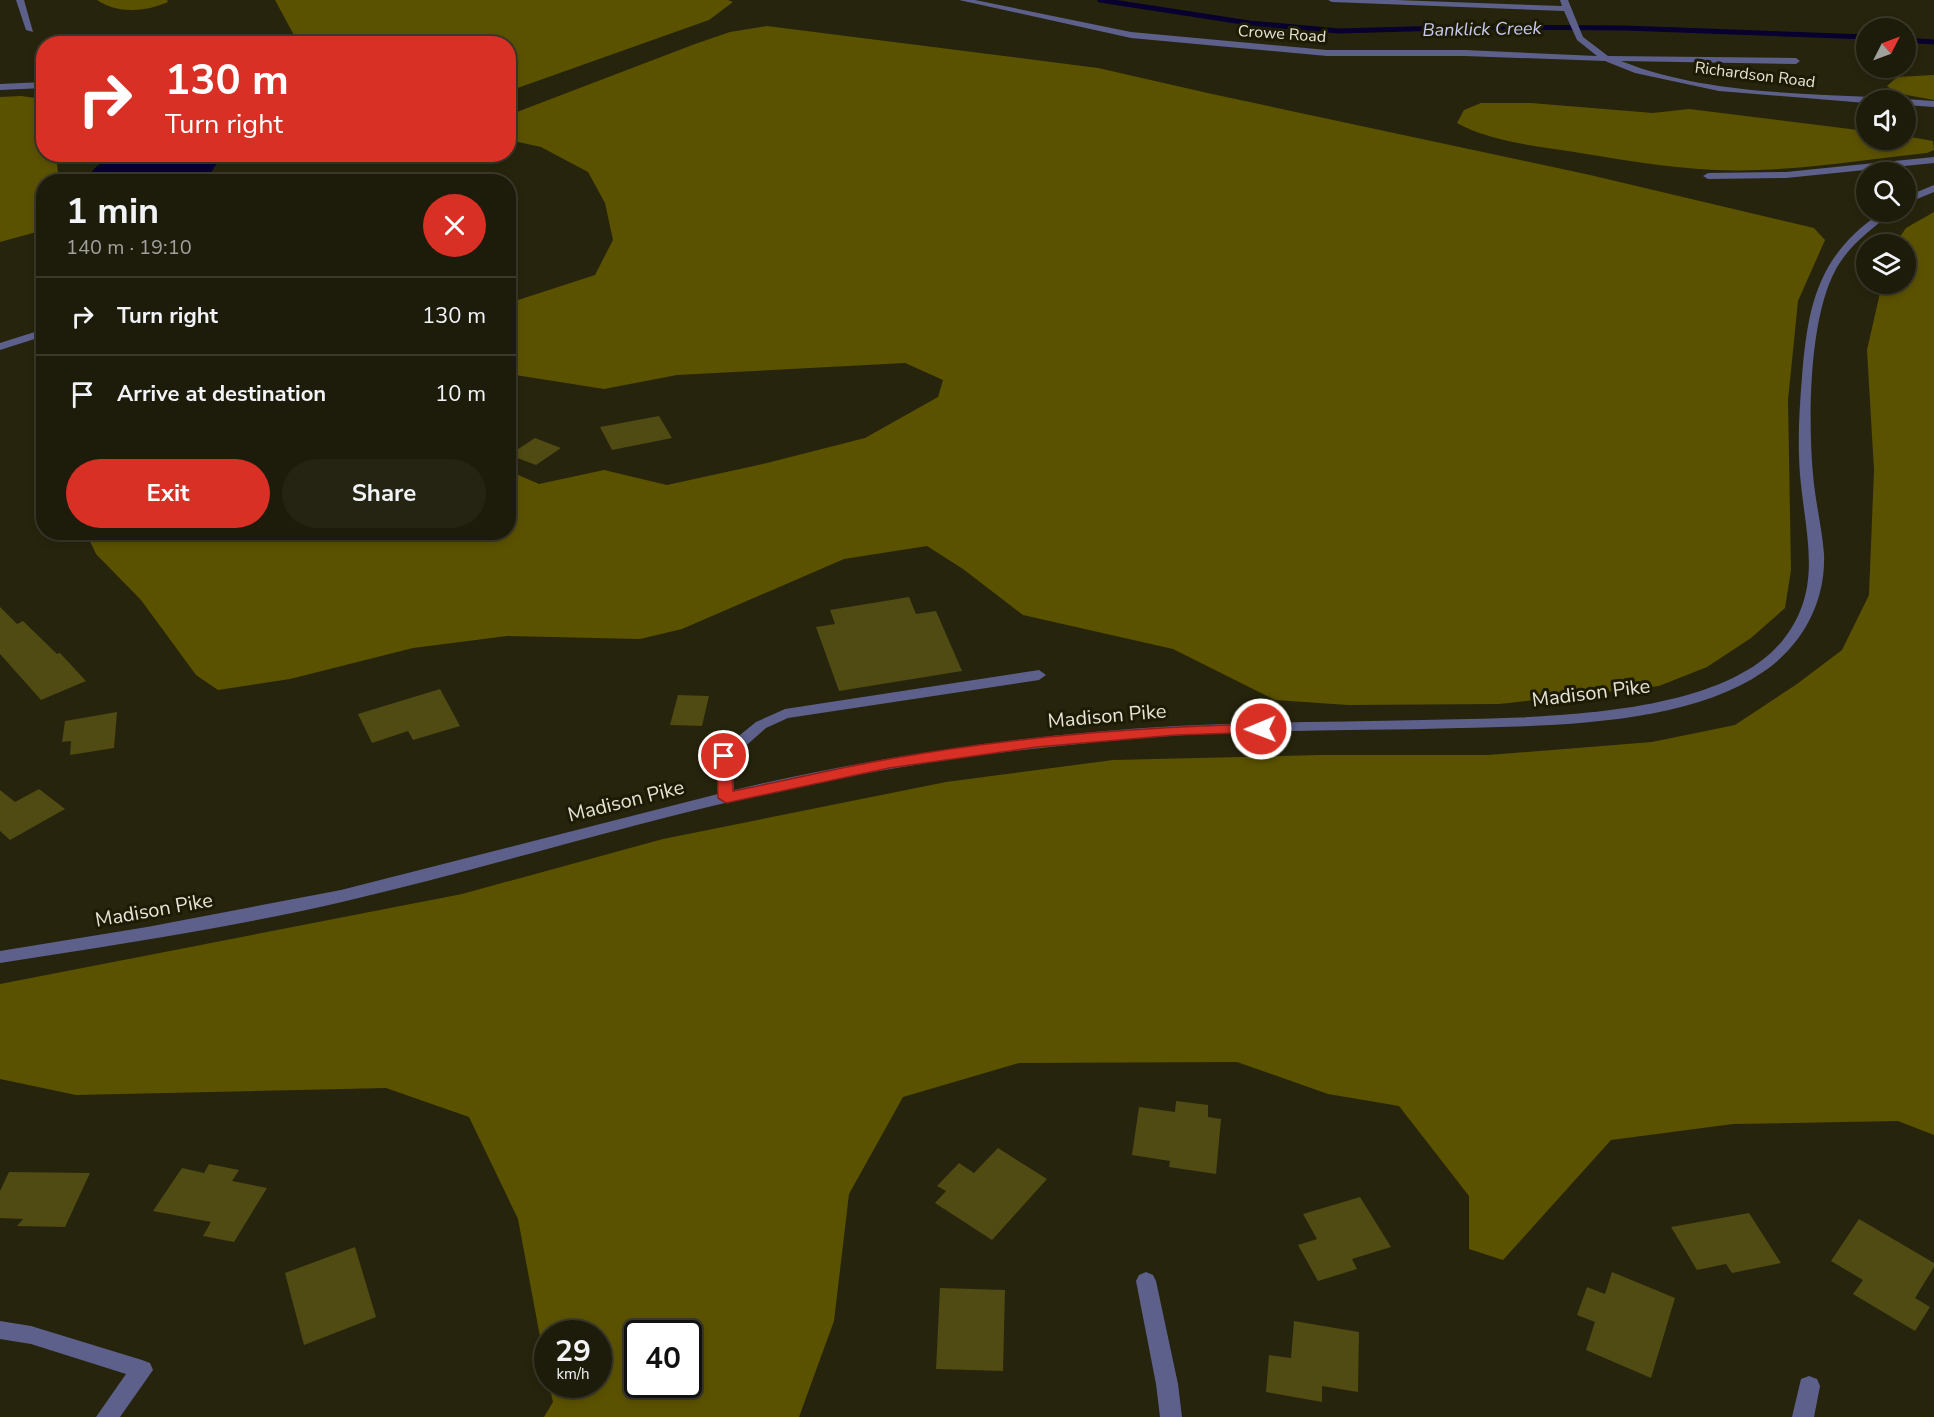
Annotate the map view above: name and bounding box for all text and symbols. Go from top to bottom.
water label: Banklick Creek [1422,16,1543,42]
north arrow [1856,18,1916,78]
map controls [1856,18,1916,294]
street label: Crowe Road [1237,20,1327,48]
text: 130 m [165,52,289,109]
street label: Richardson Road [1693,57,1817,93]
icon: right [66,60,144,138]
button: sound [1856,90,1916,150]
text: Turn right [165,106,283,143]
button: search [1856,162,1916,222]
text: 1 min [66,187,159,236]
button: close [423,194,486,257]
text: 140 m · 19:10 [66,234,192,261]
button: layers [1856,234,1916,294]
icon: right [66,300,99,333]
text: Turn right [117,301,218,331]
text: 130 m [422,301,486,331]
icon: arrive [66,378,99,411]
text: Arrive at destination [117,379,326,409]
text: 10 m [435,379,486,409]
button: Exit [66,459,270,528]
button: Share [282,459,486,528]
street label: Madison Pike [1530,672,1652,714]
street label: Madison Pike [1047,697,1167,735]
position arrow [1229,697,1293,761]
pin [698,730,749,781]
icon: arrive [707,739,740,772]
street label: Madison Pike [565,774,687,828]
street label: Madison Pike [93,886,215,934]
speed limit sign: 40 [624,1320,702,1398]
text: 29 [555,1331,591,1372]
text: km/h [556,1364,590,1384]

